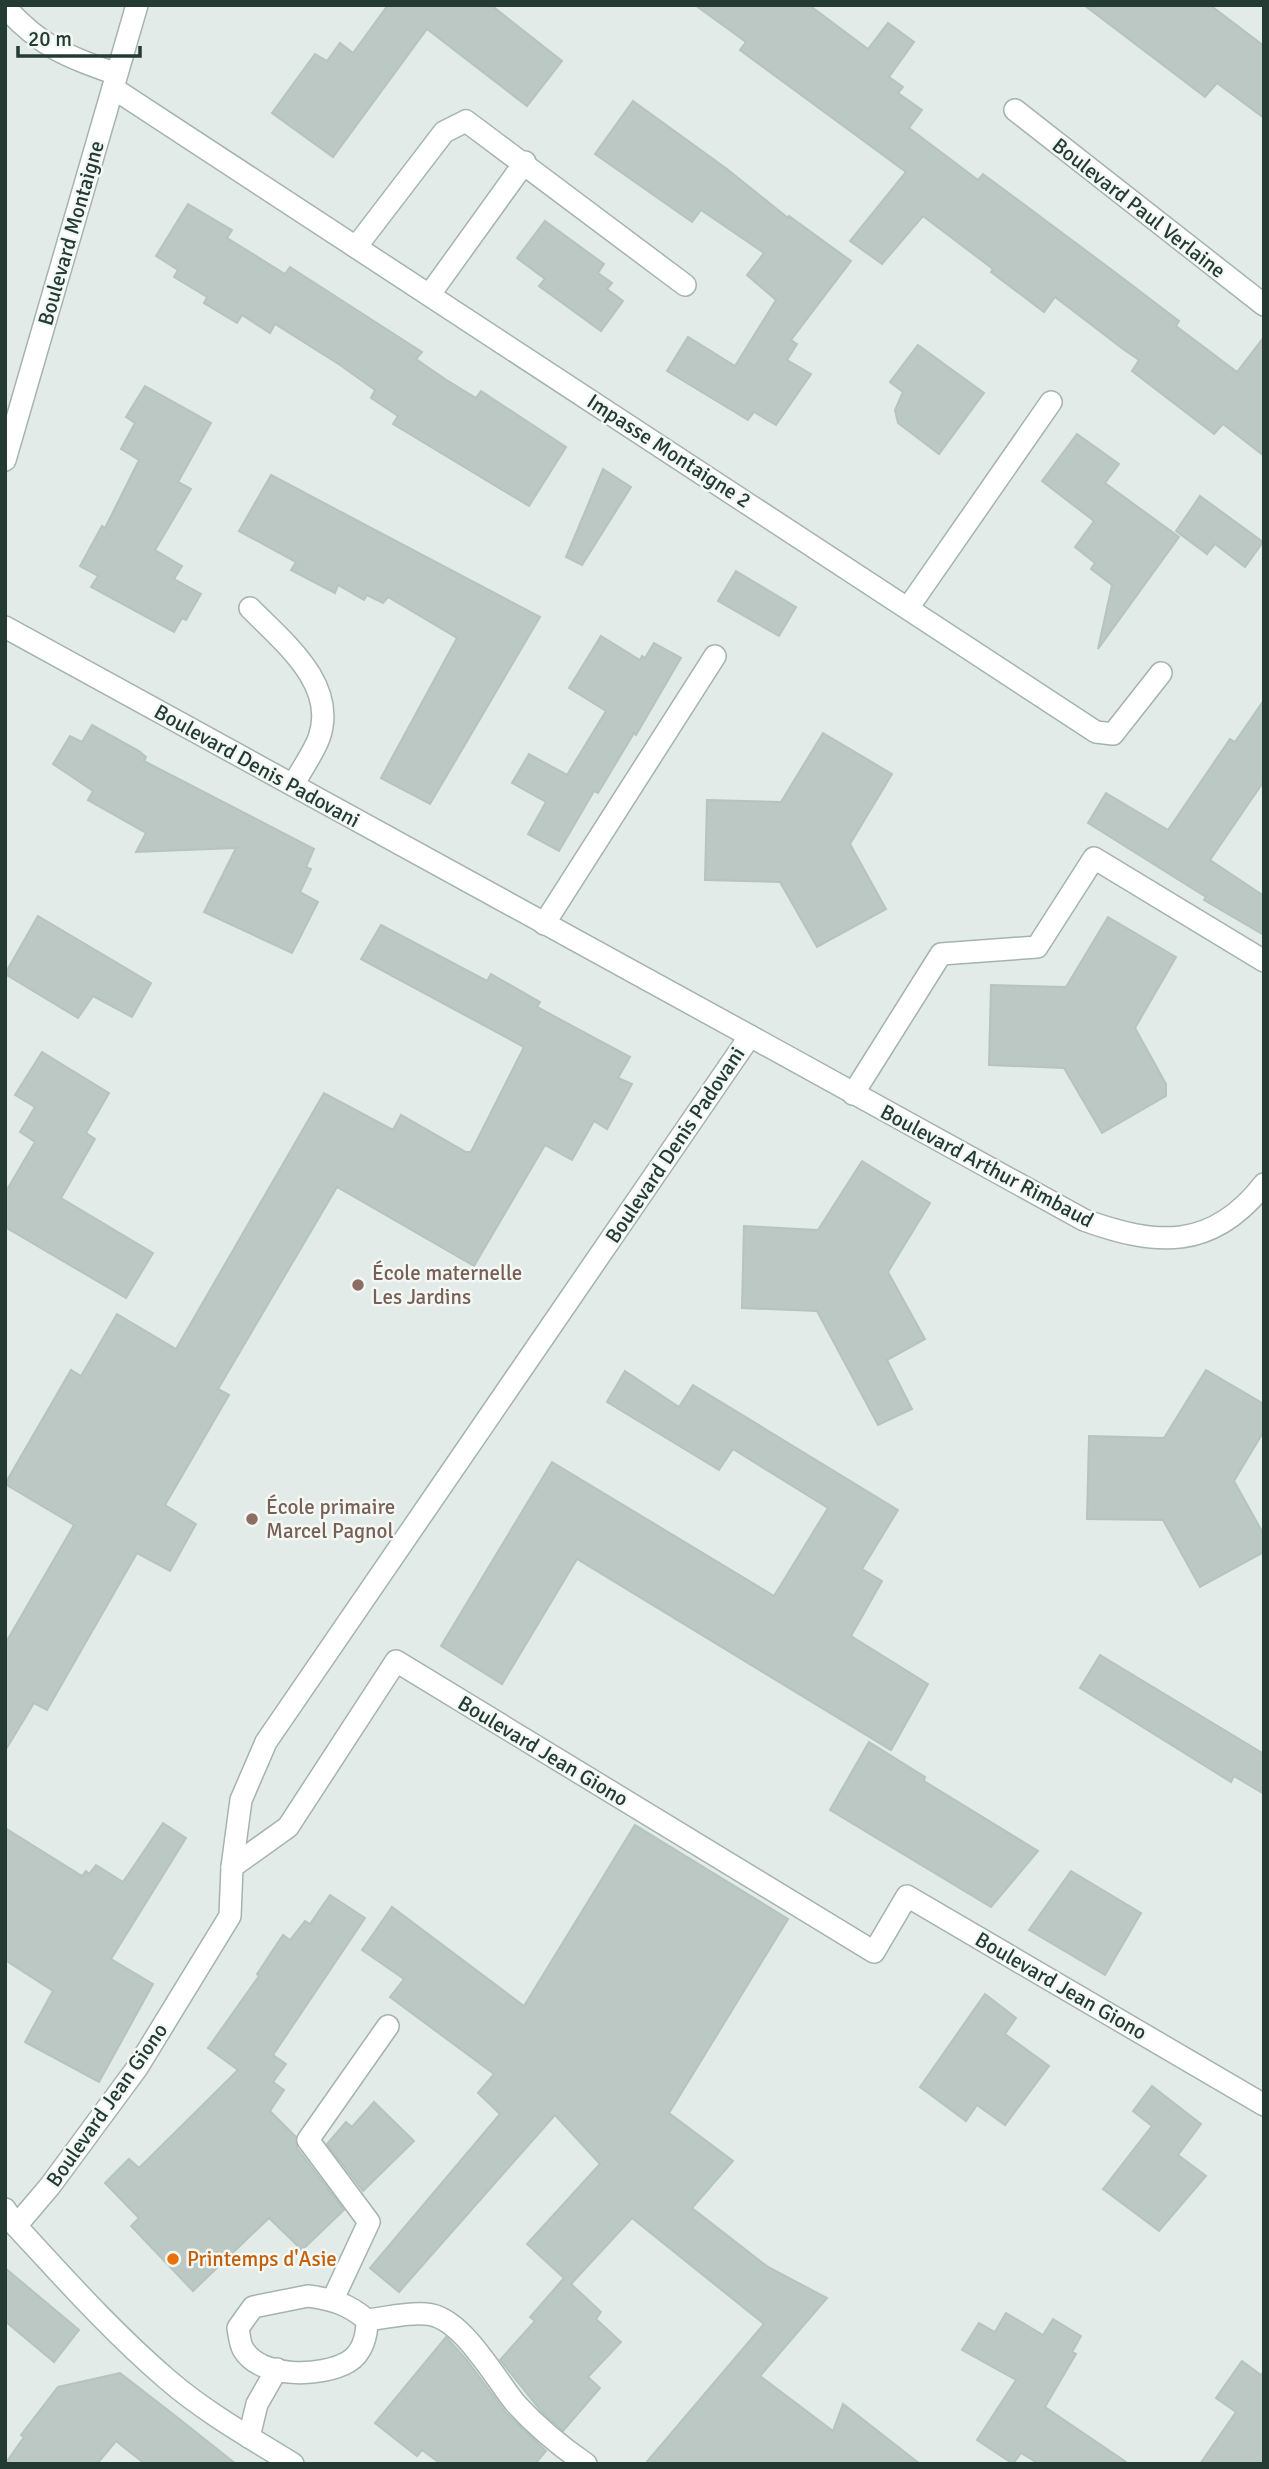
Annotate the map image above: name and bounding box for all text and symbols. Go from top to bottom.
scale bar [18,14,140,58]
text: 20 m [28,26,72,52]
street label: Boulevard Paul Verlaine [1047,132,1231,284]
street label: Boulevard Montaigne [32,138,110,328]
street label: Impasse Montaigne 2 [582,388,756,514]
street label: Boulevard Denis Padovani [150,699,364,833]
street label: Boulevard Denis Padovani [600,1042,750,1248]
street label: Boulevard Arthur Rimbaud [876,1099,1098,1233]
place label: École maternelle Les Jardins [372,1260,522,1310]
marker: École maternelle Les Jardins [350,1277,366,1293]
place label: École primaire Marcel Pagnol [266,1494,395,1544]
marker: École primaire Marcel Pagnol [244,1511,260,1527]
street label: Boulevard Jean Giono [453,1690,633,1812]
street label: Boulevard Jean Giono [971,1926,1151,2046]
street label: Boulevard Jean Giono [41,2018,173,2192]
place label: Printemps d'Asie [187,2246,337,2272]
marker: Printemps d'Asie [165,2251,181,2267]

